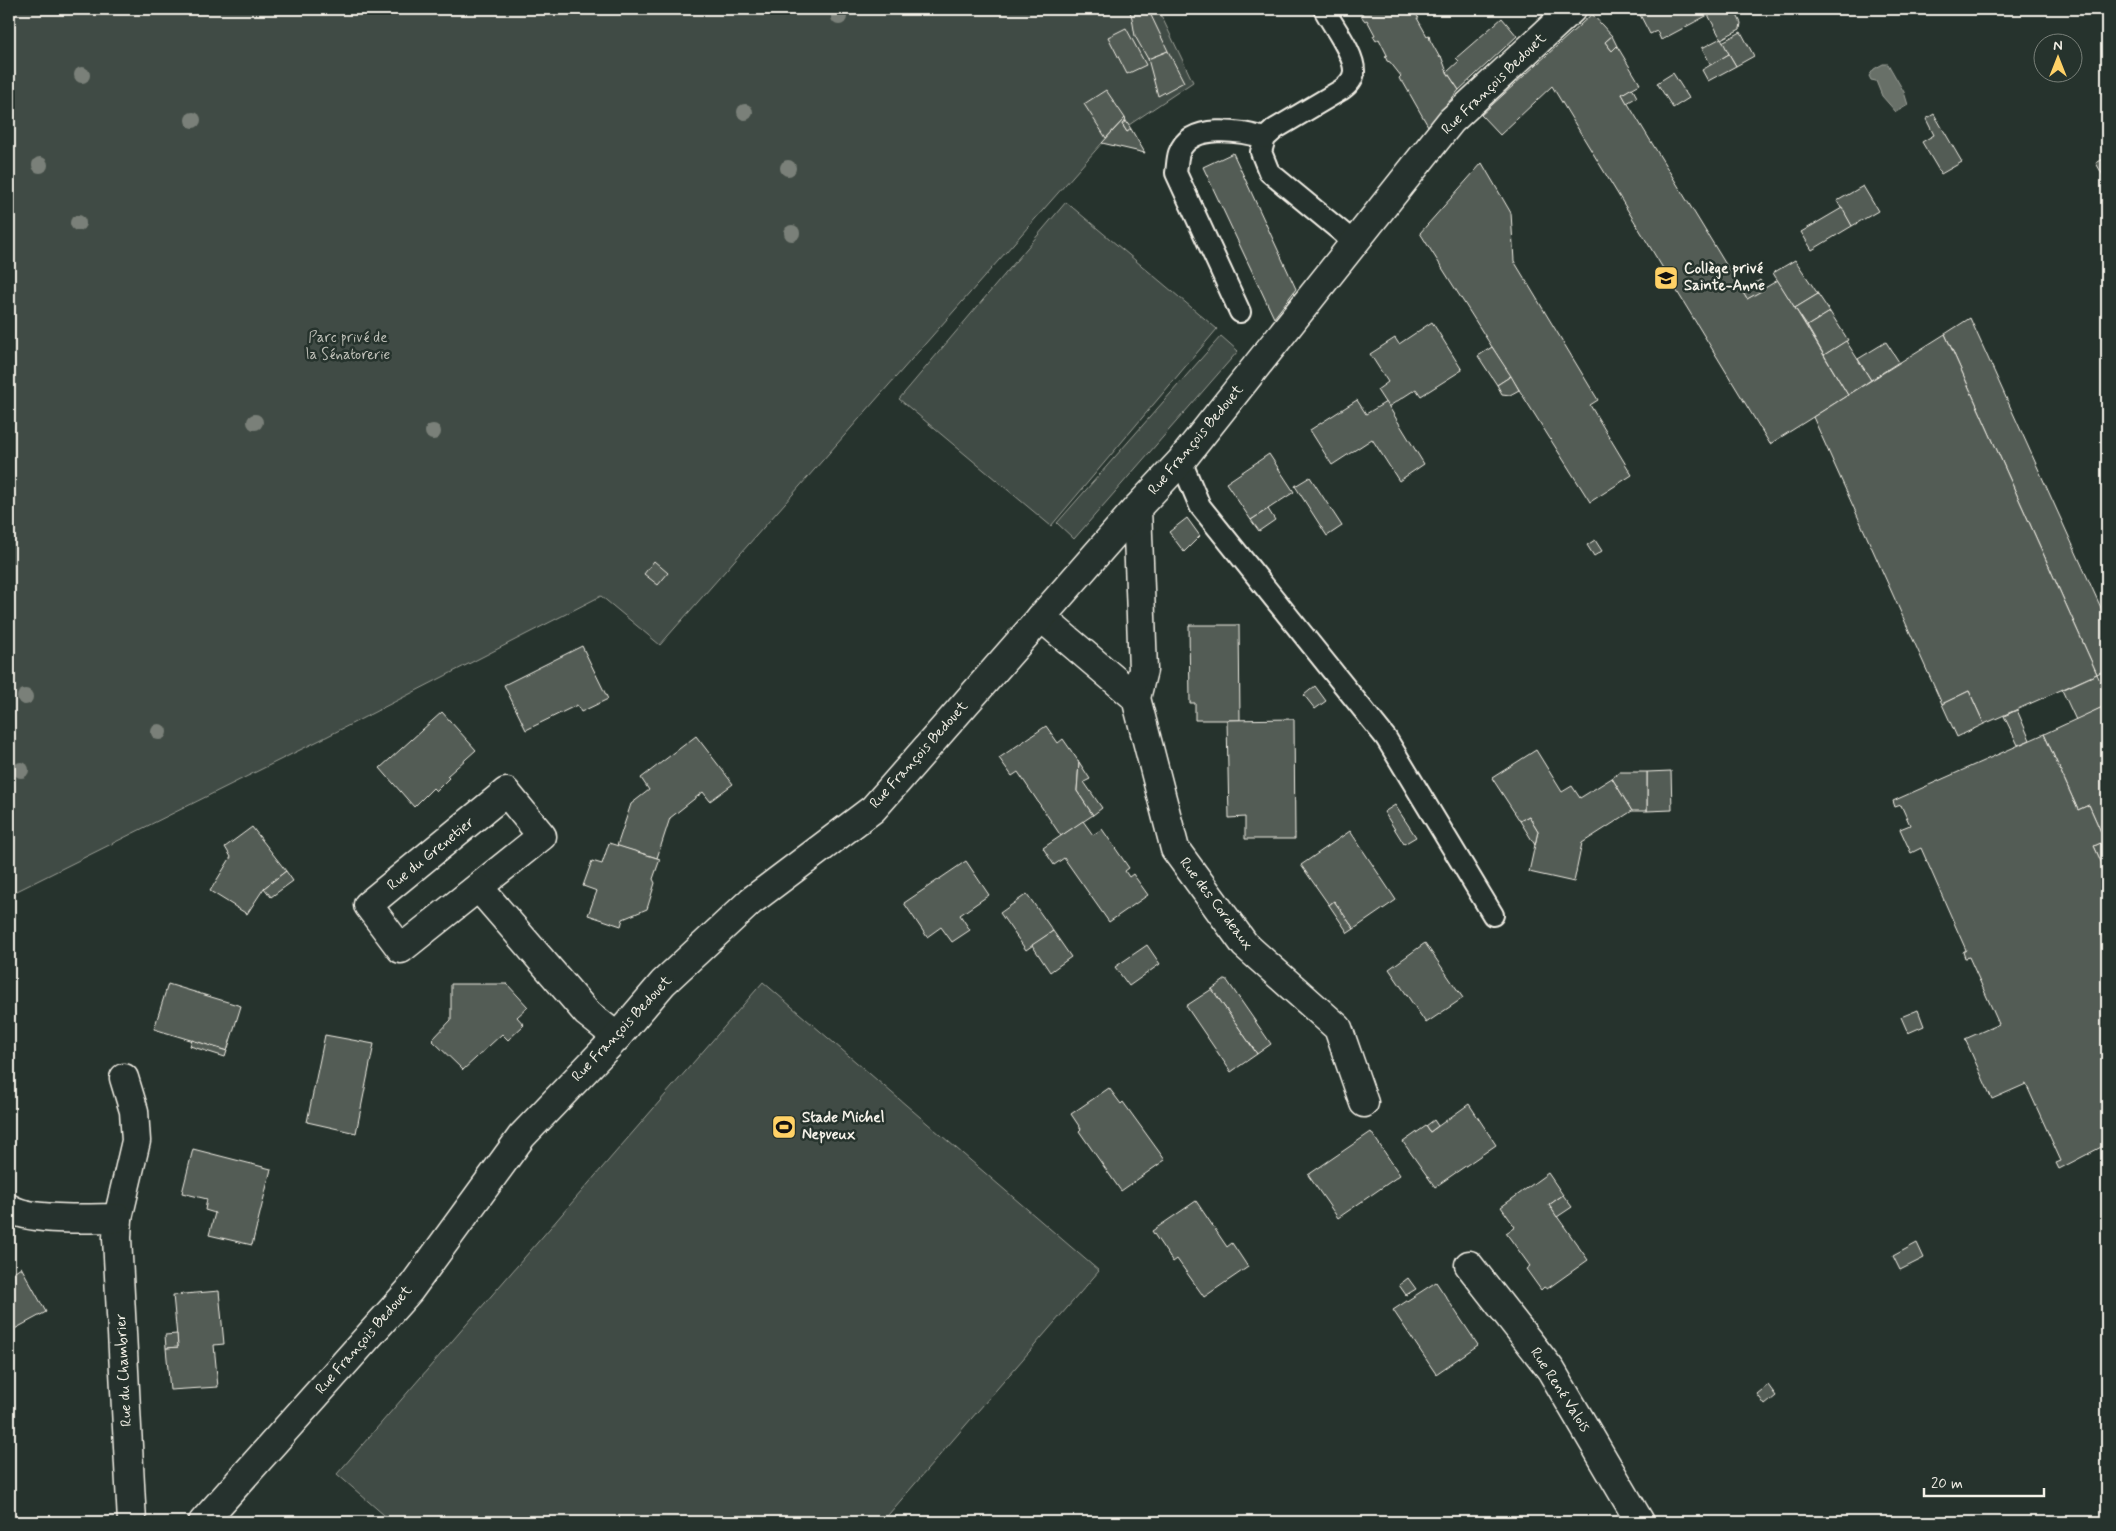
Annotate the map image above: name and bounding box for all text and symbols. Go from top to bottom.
street label: Rue François Bedouet [1437,29,1551,139]
north arrow [2034,32,2084,82]
text: N [2053,37,2063,55]
place label: Collège privé Sainte-Anne [1684,259,1765,296]
school or university icon: Collège privé Sainte-Anne [1653,265,1679,291]
park label: Parc privé de la Sénatorerie [306,328,391,365]
street label: Rue François Bedouet [1144,380,1248,499]
street label: Rue François Bedouet [865,697,973,813]
street label: Rue du Grenetier [383,813,479,895]
street label: Rue des Cordeaux [1175,854,1258,955]
street label: Rue François Bedouet [568,971,677,1086]
place label: Stade Michel Nepveux [802,1108,885,1145]
sports icon: Stade Michel Nepveux [771,1114,797,1140]
street label: Rue François Bedouet [311,1281,417,1399]
street label: Rue du Chambrier [111,1313,137,1427]
street label: Rue René Valois [1525,1344,1595,1436]
scale bar [1924,1466,2044,1498]
text: 20 m [1931,1474,1963,1494]

